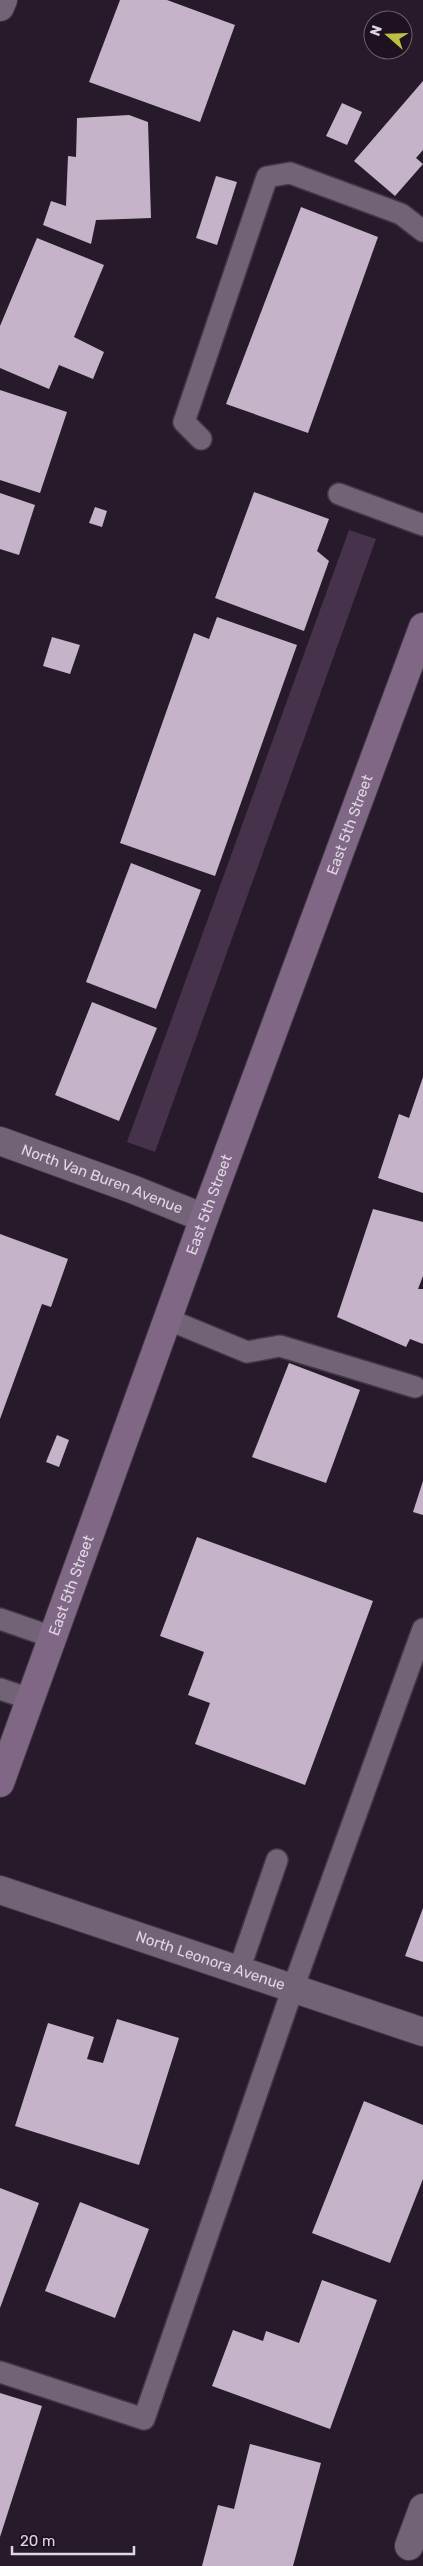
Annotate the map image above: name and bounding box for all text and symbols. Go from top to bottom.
north arrow [363,10,413,60]
text: N [367,23,386,38]
street label: East 5th Street [323,772,377,877]
street label: North Van Buren Avenue [19,1141,186,1218]
street label: East 5th Street [182,1152,236,1257]
street label: East 5th Street [45,1533,98,1638]
street label: North Leonora Avenue [134,1927,287,1994]
scale bar [12,2524,135,2556]
text: 20 m [20,2532,55,2550]

